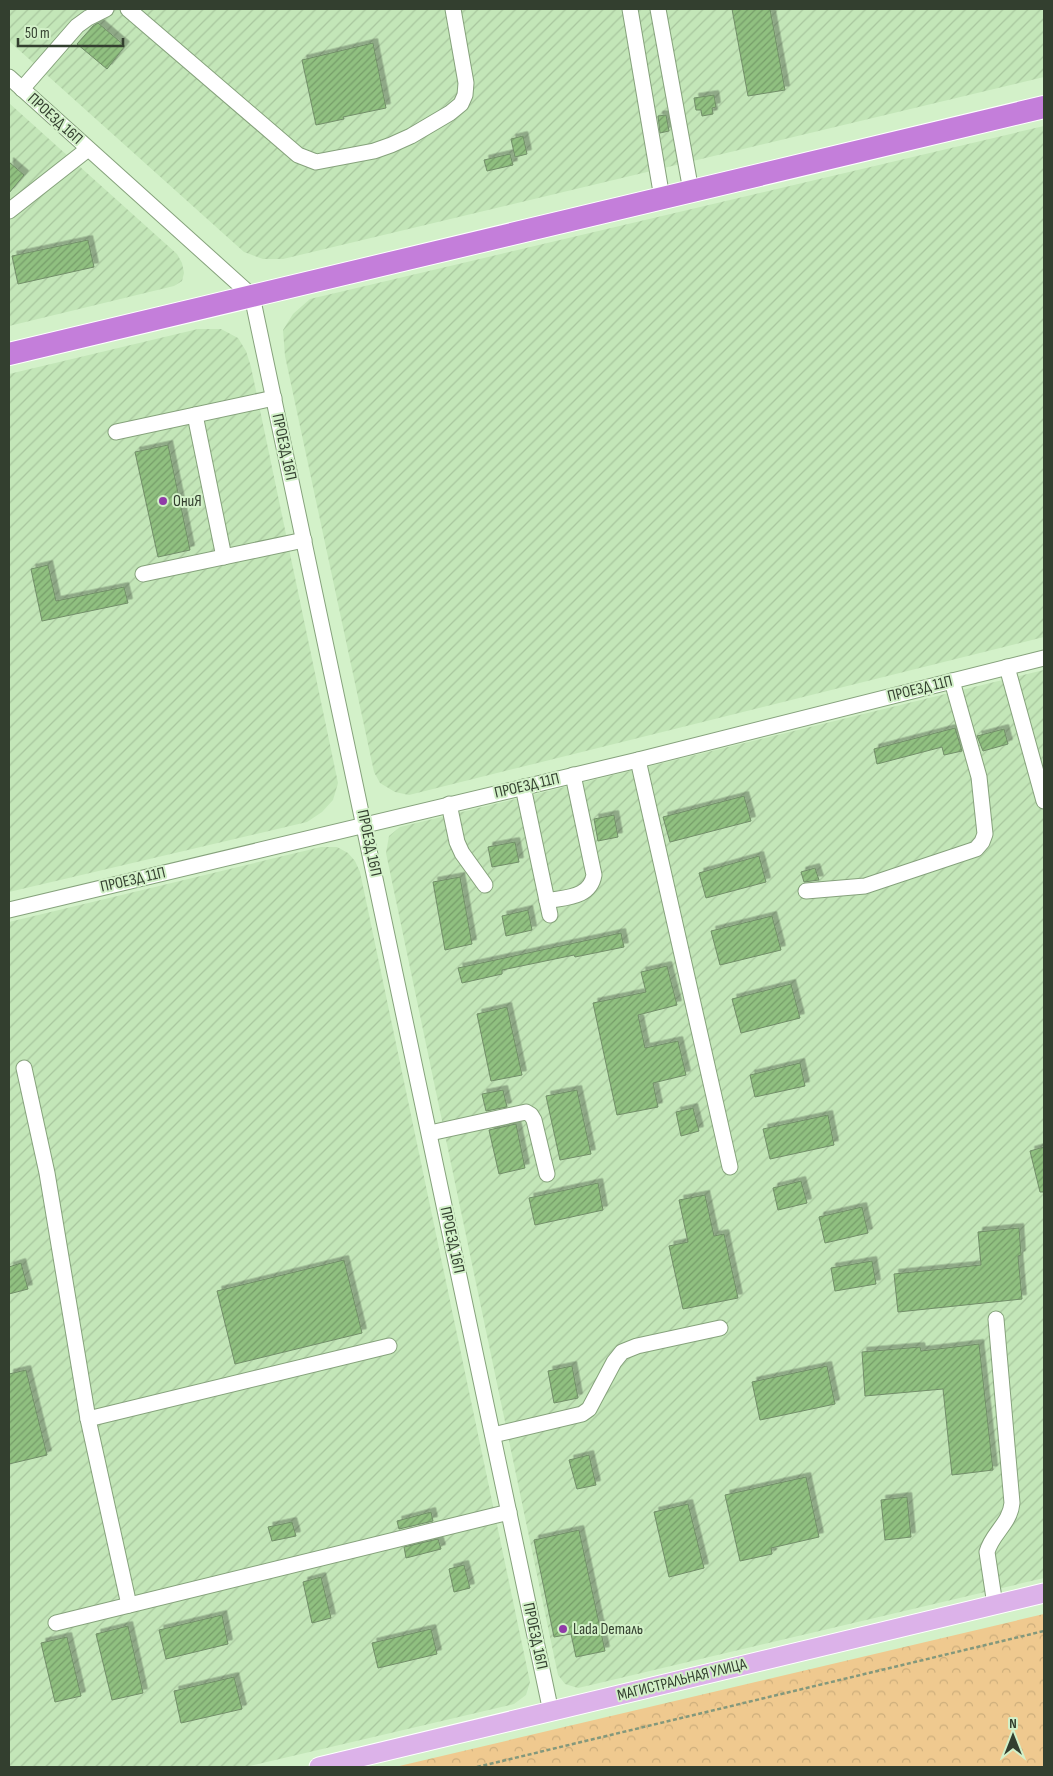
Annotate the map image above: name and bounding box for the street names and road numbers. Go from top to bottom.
street label: ПРОЕЗД 16П [24,89,86,149]
street label: ПРОЕЗД 16П [268,412,300,482]
street label: ПРОЕЗД 11П [886,672,954,706]
street label: ПРОЕЗД 11П [493,769,561,803]
street label: ПРОЕЗД 16П [353,808,385,878]
street label: ПРОЕЗД 11П [99,863,167,897]
street label: ПРОЕЗД 16П [436,1205,468,1275]
street label: ПРОЕЗД 16П [519,1601,551,1671]
street label: МАГИСТРАЛЬНАЯ УЛИЦА [615,1655,749,1705]

